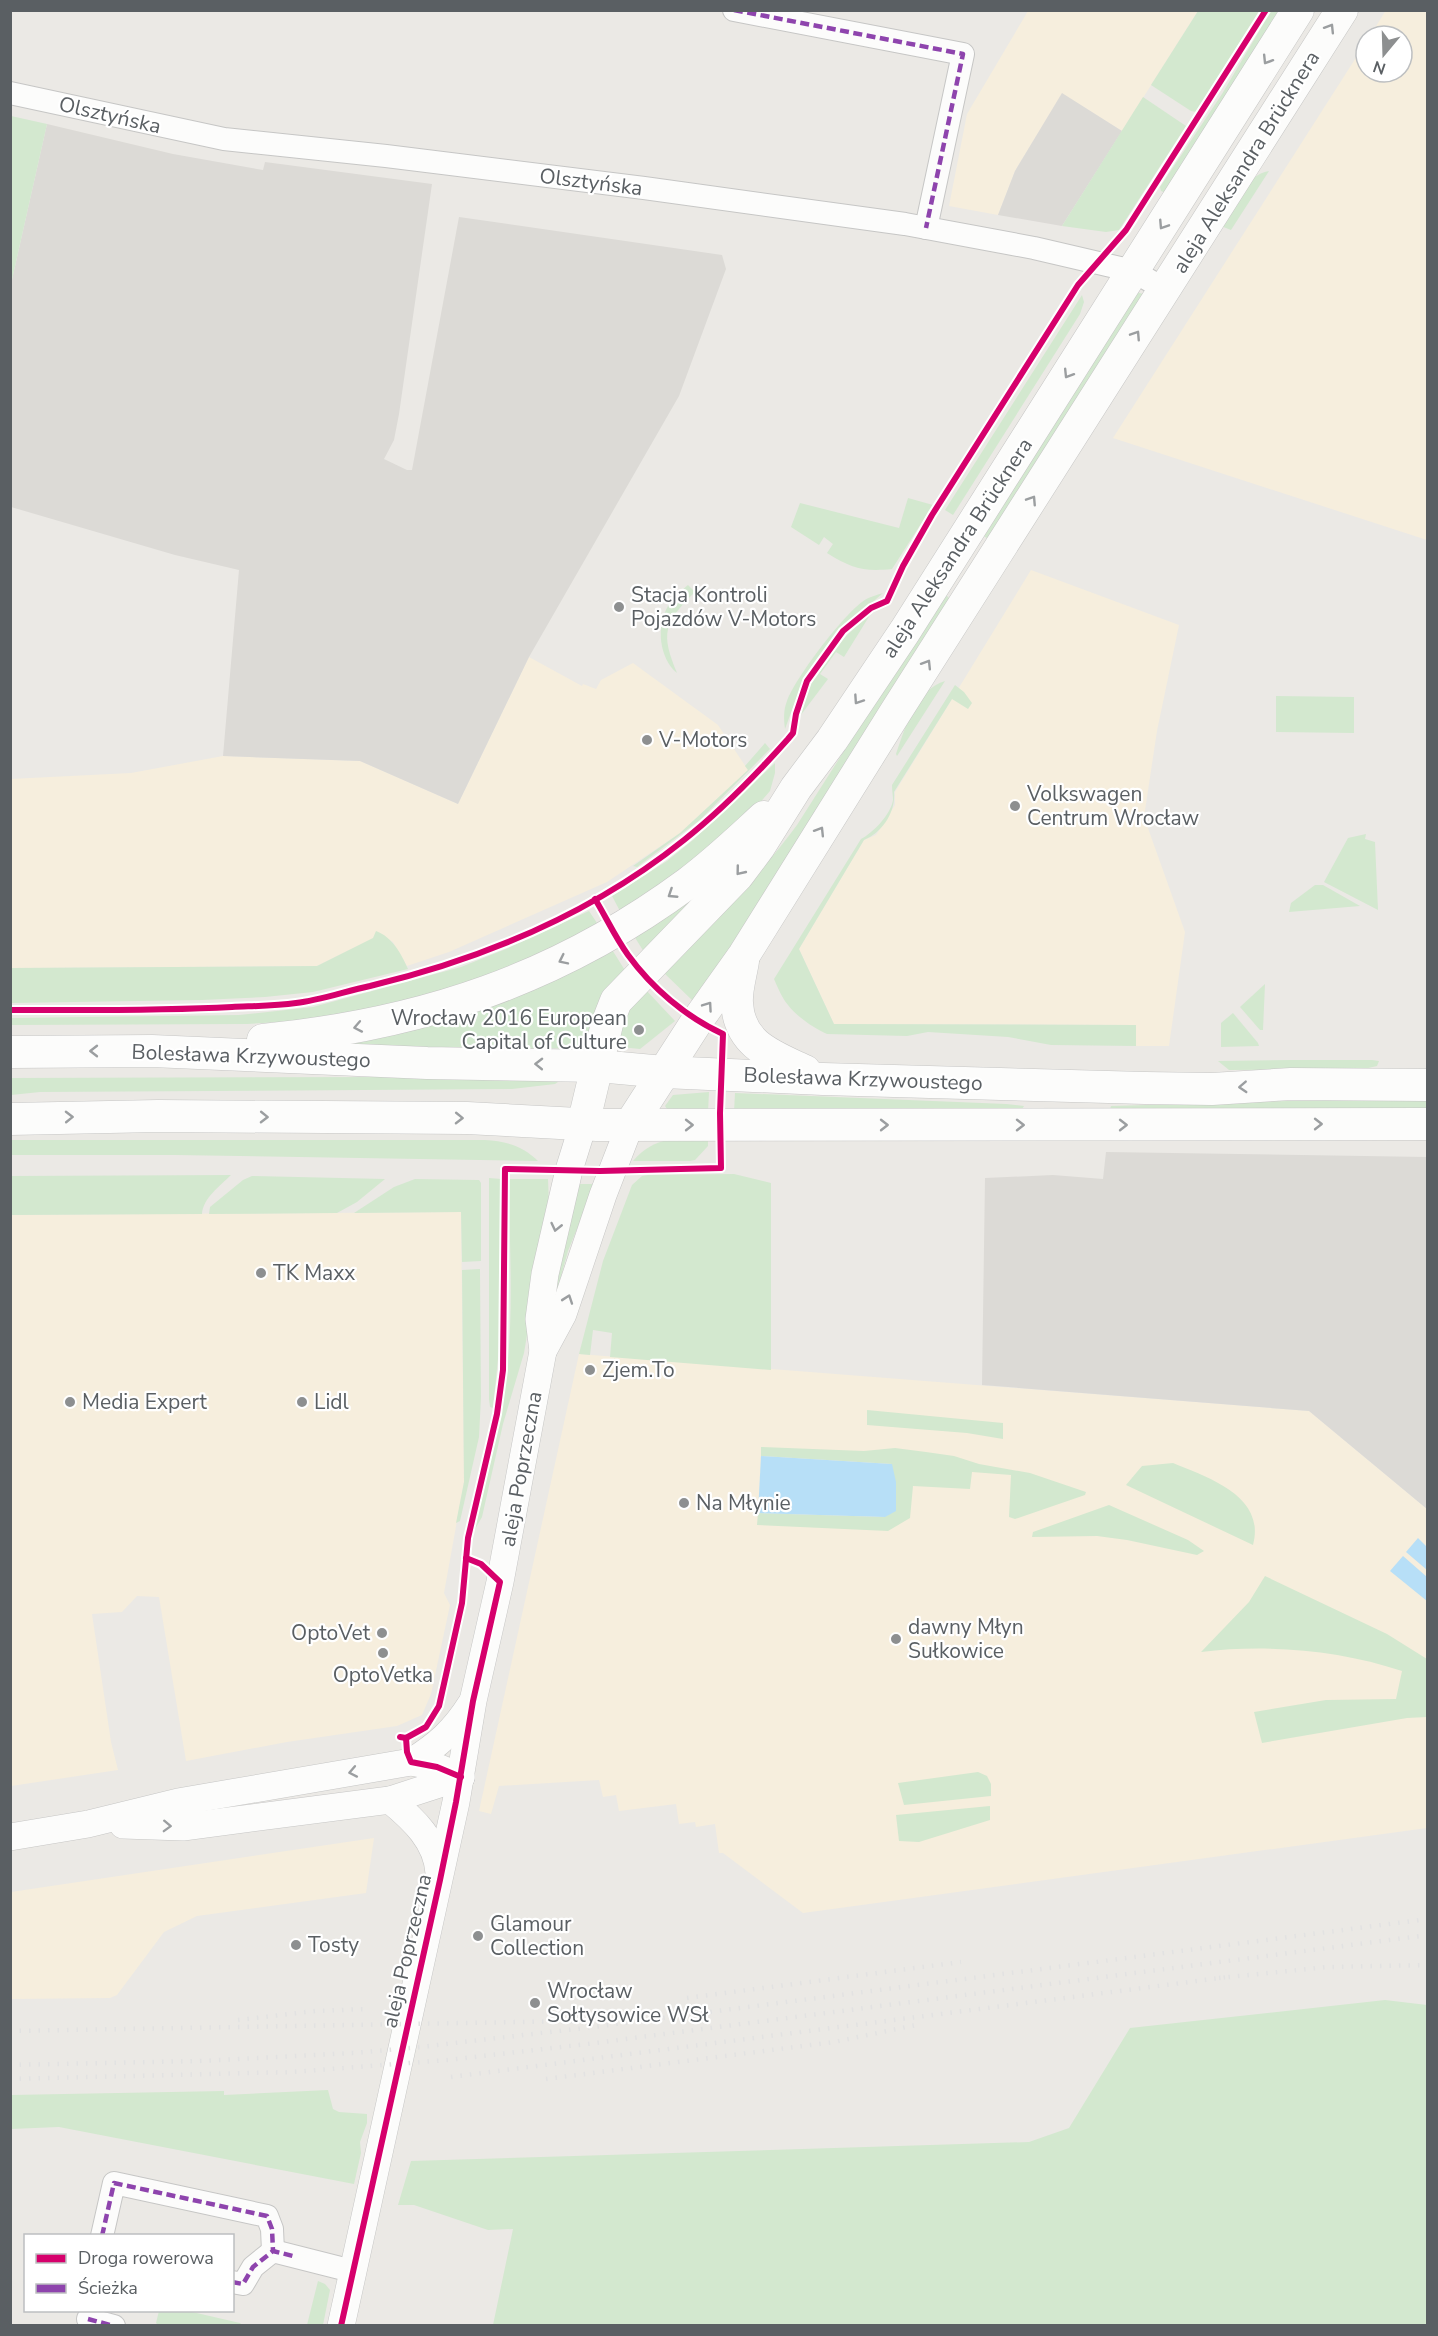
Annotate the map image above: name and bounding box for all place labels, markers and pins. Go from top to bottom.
place label: Stacja Kontroli Pojazdów V-Motors [631,581,816,633]
marker: Stacja Kontroli Pojazdów V-Motors [612,600,626,614]
place label: V-Motors [658,726,747,754]
marker: V-Motors [640,733,654,747]
place label: Volkswagen Centrum Wrocław [1026,780,1199,832]
marker: Volkswagen Centrum Wrocław [1008,799,1022,813]
place label: Wrocław 2016 European Capital of Culture [391,1004,627,1056]
marker: Wrocław 2016 European Capital of Culture [632,1023,646,1037]
place label: TK Maxx [273,1259,355,1287]
marker: TK Maxx [254,1266,268,1280]
place label: Zjem.To [602,1356,675,1384]
marker: Zjem.To [583,1363,597,1377]
place label: Media Expert [82,1388,208,1416]
place label: Lidl [314,1388,350,1416]
marker: Media Expert [63,1395,77,1409]
marker: Lidl [295,1395,309,1409]
place label: Na Młynie [696,1489,791,1517]
marker: Na Młynie [677,1496,691,1510]
place label: dawny Młyn Sułkowice [908,1613,1024,1665]
place label: OptoVet [291,1619,371,1647]
marker: OptoVet [375,1626,389,1640]
marker: dawny Młyn Sułkowice [889,1632,903,1646]
marker: OptoVetka [376,1646,390,1660]
place label: OptoVetka [333,1661,433,1689]
place label: Glamour Collection [490,1910,584,1962]
marker: Glamour Collection [471,1929,485,1943]
place label: Tosty [308,1931,359,1959]
marker: Tosty [289,1938,303,1952]
place label: Wrocław Sołtysowice WSł [547,1977,709,2029]
marker: Wrocław Sołtysowice WSł [528,1996,542,2010]

